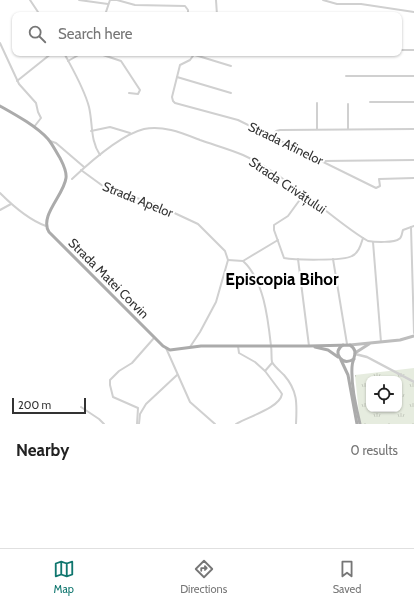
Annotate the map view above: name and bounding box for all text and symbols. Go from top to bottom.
search box [12,12,402,56]
icon: search [26,23,48,45]
text: Search here [58,25,133,43]
street label: Strada Afinelor [246,118,327,168]
street label: Strada Crivățului [246,153,330,218]
street label: Strada Apelor [100,178,176,221]
street label: Strada Matei Corvin [65,234,153,322]
district label: Episcopia Bihor [225,269,339,289]
map controls [366,376,402,412]
button: locate [366,376,402,412]
scale bar [12,396,86,415]
text: 200 m [18,398,51,412]
text: Nearby [16,440,69,460]
text: 0 results [350,442,398,458]
tab: Map [53,558,75,596]
tab: Directions [180,558,227,596]
tab: Saved [333,558,361,596]

